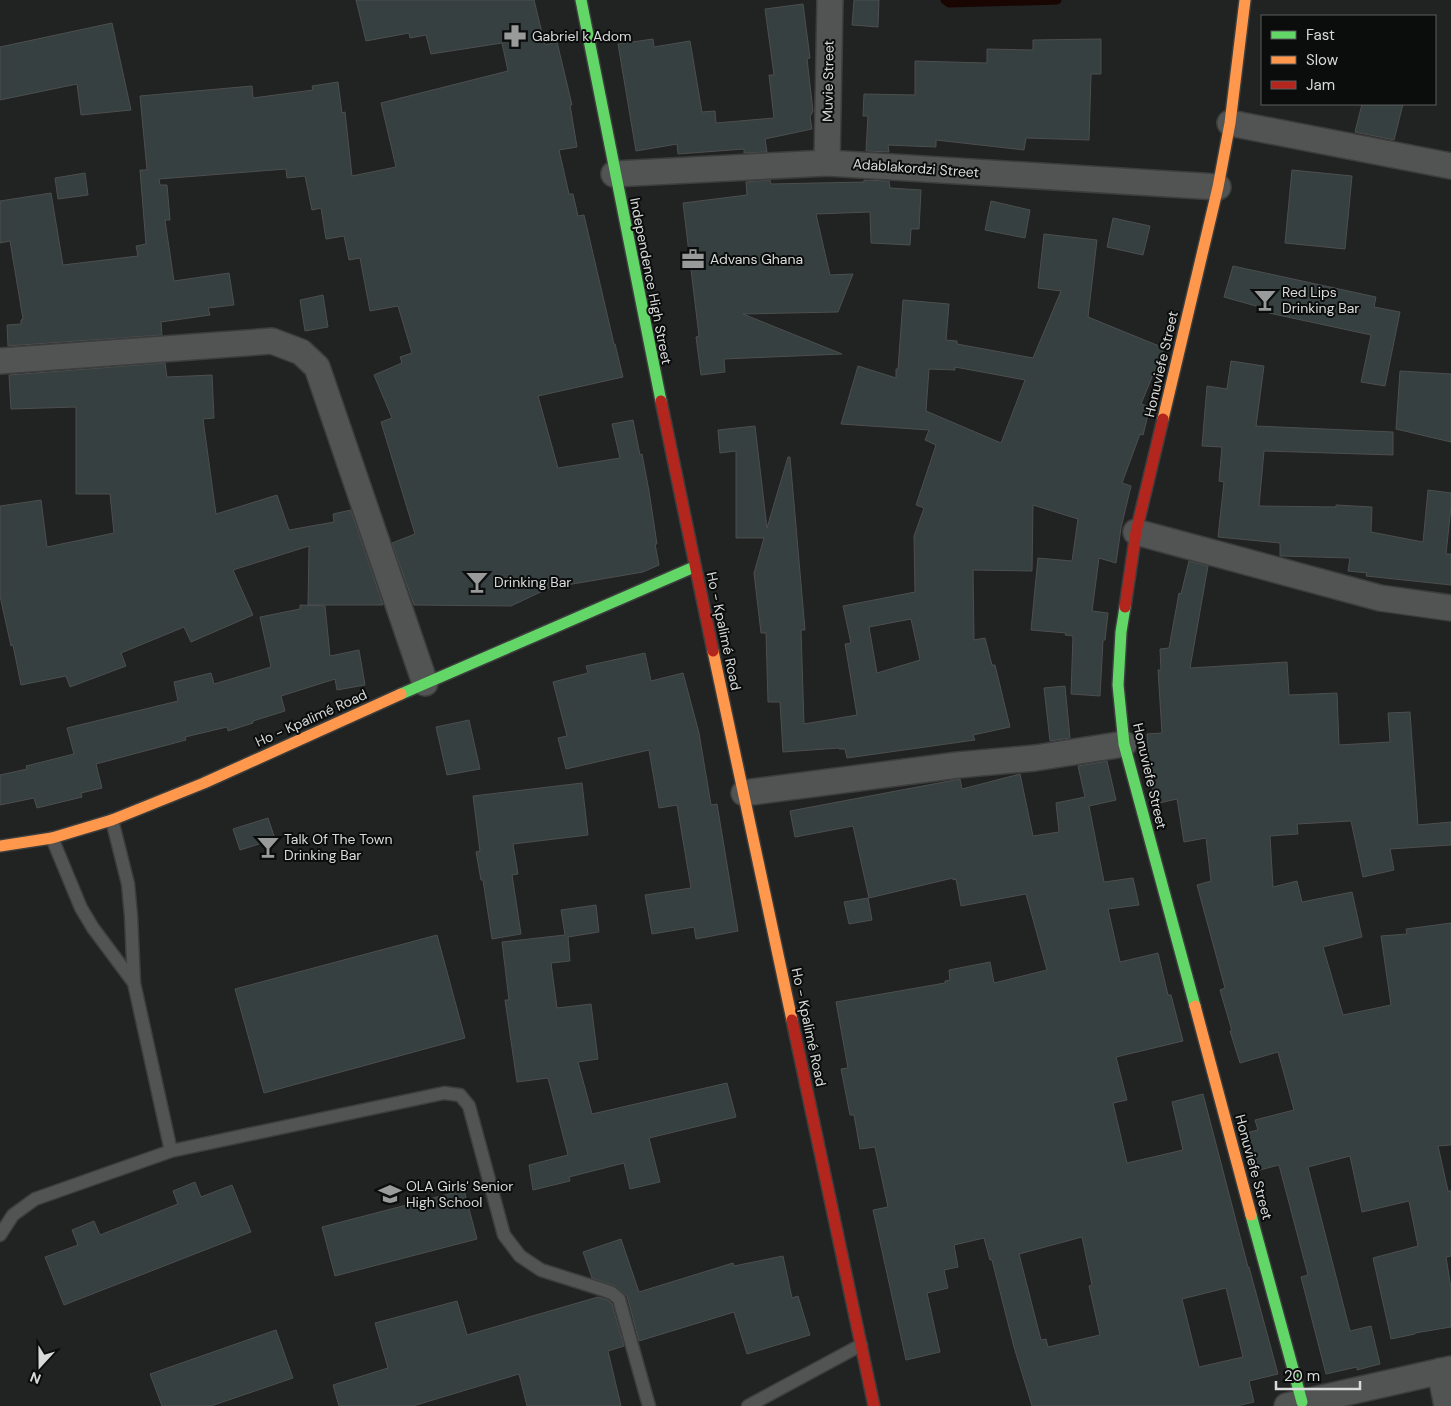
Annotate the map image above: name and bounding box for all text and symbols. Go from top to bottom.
legend [1261,15,1436,105]
pharmacy icon: Gabriel k Adom [502,23,528,49]
text: Fast [1306,25,1335,45]
place label: Gabriel k Adom [532,27,632,45]
street label: Muvie Street [818,40,838,122]
text: Slow [1306,50,1339,70]
text: Jam [1306,75,1335,95]
street label: Adablakordzi Street [852,155,980,181]
street label: Independence High Street [626,196,676,366]
office icon: Advans Ghana [680,246,706,272]
place label: Advans Ghana [710,250,803,268]
place label: Red Lips Drinking Bar [1282,283,1359,317]
bar icon: Red Lips Drinking Bar [1252,287,1278,313]
street label: Honuviefe Street [1140,309,1182,419]
bar icon: Drinking Bar [464,569,490,595]
street label: Ho - Kpalimé Road [703,570,745,692]
place label: Drinking Bar [494,573,571,591]
street label: Ho - Kpalimé Road [252,685,370,751]
street label: Honuviefe Street [1129,721,1171,831]
place label: Talk Of The Town Drinking Bar [284,830,393,864]
bar icon: Talk Of The Town Drinking Bar [255,834,281,860]
street label: Ho - Kpalimé Road [788,966,830,1088]
street label: Honuviefe Street [1231,1112,1277,1222]
place label: OLA Girls' Senior High School [406,1177,513,1211]
school or university icon: OLA Girls' Senior High School [377,1181,403,1207]
north arrow [15,1341,65,1391]
scale bar [1276,1358,1360,1390]
text: 20 m [1284,1366,1320,1386]
text: N [27,1368,43,1388]

